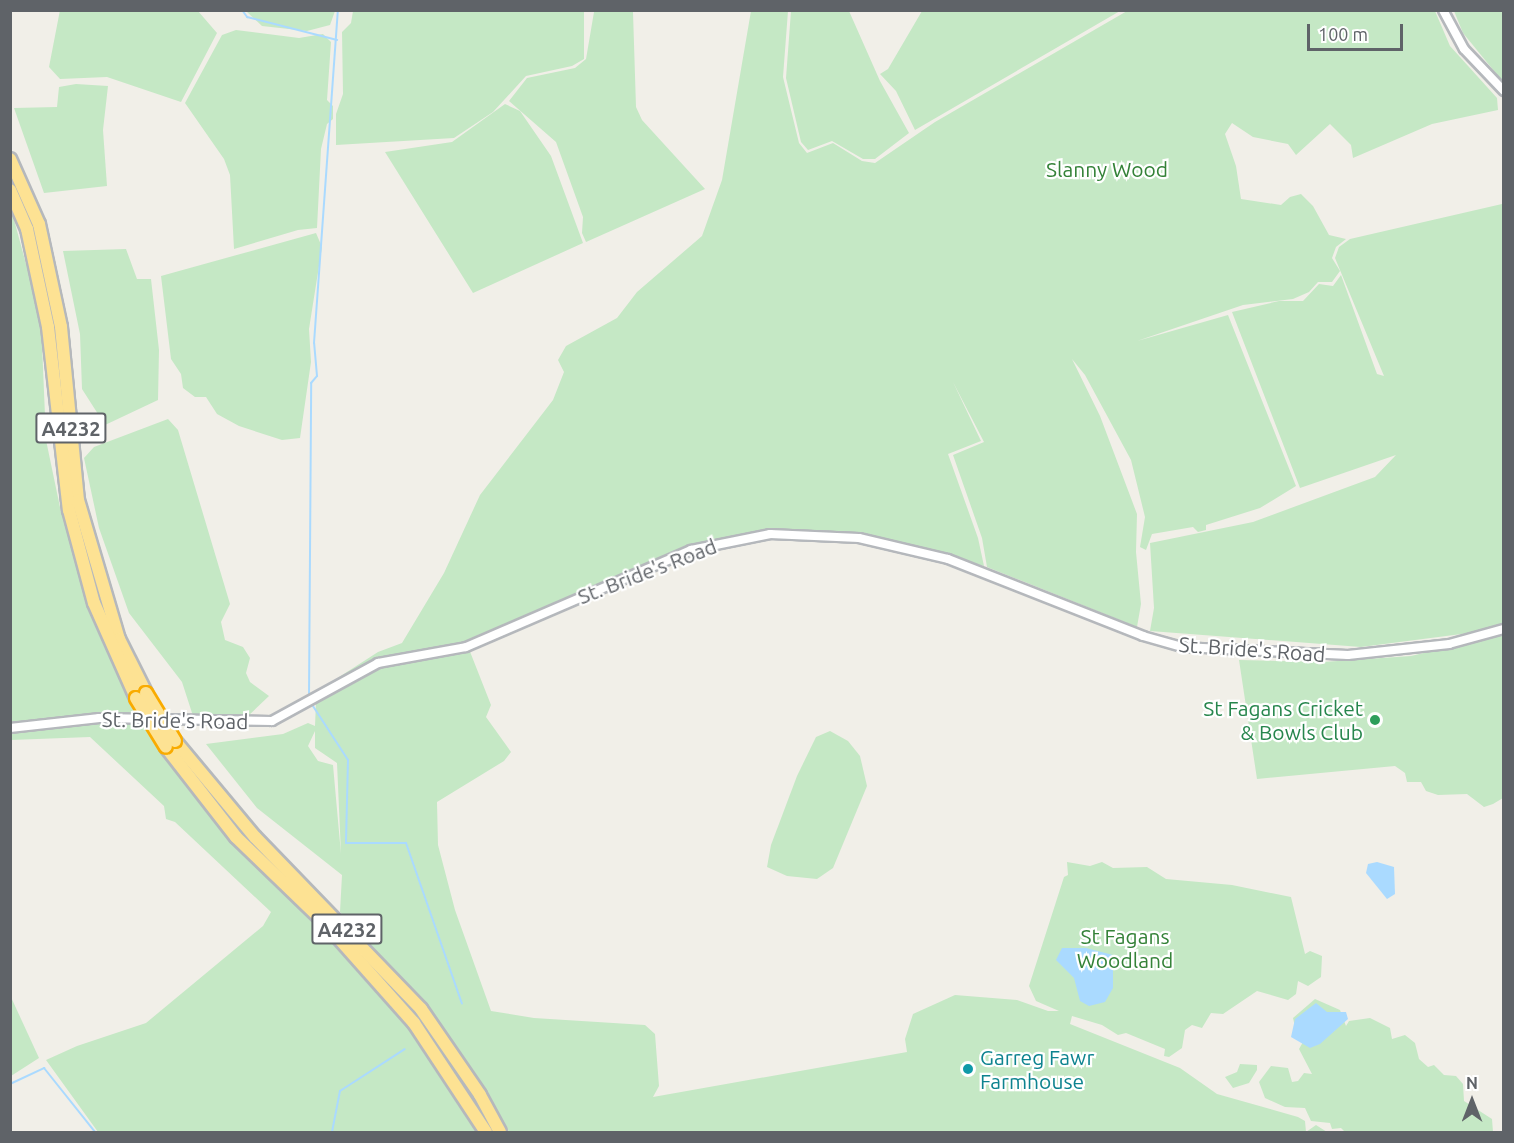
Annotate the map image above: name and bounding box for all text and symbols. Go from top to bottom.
scale bar [1310,12,1406,50]
text: 100 m [1318,24,1368,44]
park label: Slanny Wood [1046,156,1168,182]
road number: A4232 [35,411,107,445]
street label: St. Bride's Road [574,533,720,609]
street label: St. Bride's Road [1178,631,1326,667]
place label: St Fagans Cricket & Bowls Club [1203,695,1363,745]
street label: St. Bride's Road [101,706,249,734]
marker: St Fagans Cricket & Bowls Club [1368,713,1382,727]
road number: A4232 [311,912,383,946]
park label: St Fagans Woodland [1077,923,1173,973]
place label: Garreg Fawr Farmhouse [980,1044,1094,1094]
marker: Garreg Fawr Farmhouse [961,1062,975,1076]
north arrow [1442,1071,1502,1131]
text: N [1466,1074,1478,1092]

